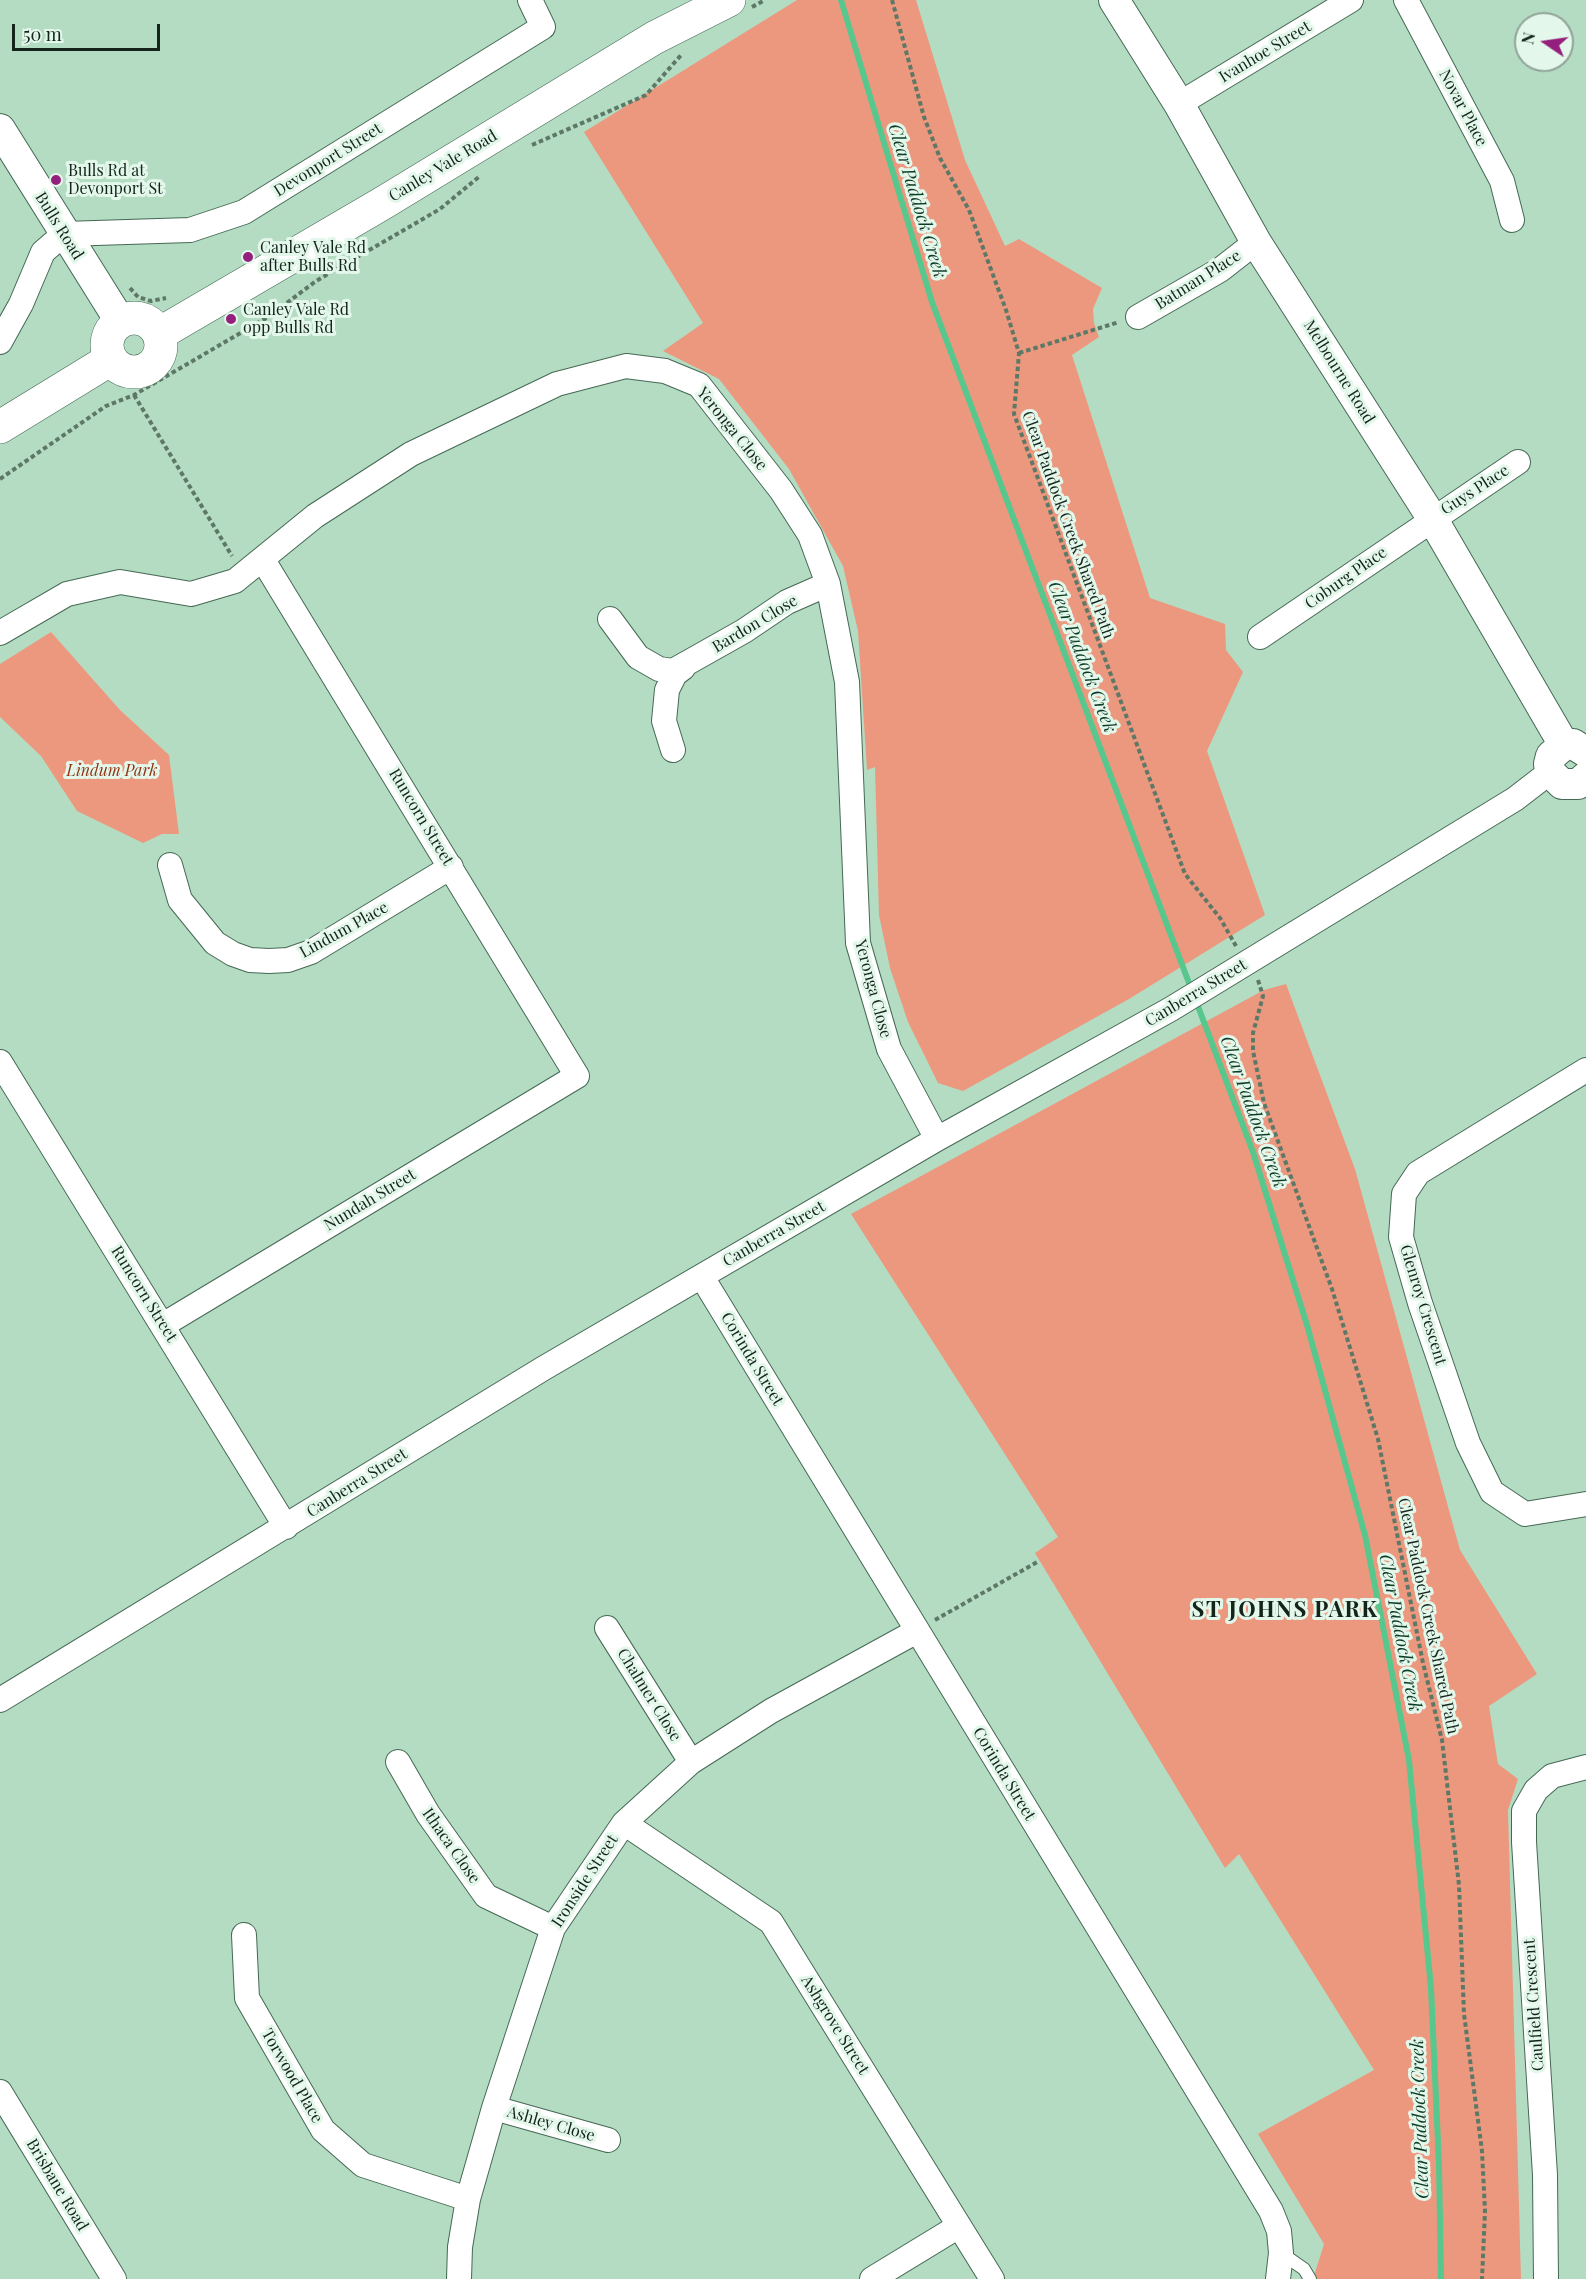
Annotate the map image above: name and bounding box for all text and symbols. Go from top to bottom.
scale bar [15,12,164,50]
north arrow [1514,12,1574,72]
street label: Ivanhoe Street [1216,17,1314,87]
text: 50 m [23,22,62,46]
text: N [1516,30,1539,46]
street label: Novar Place [1435,66,1491,150]
street label: Devonport Street [271,119,385,201]
water label: Clear Paddock Creek [883,121,951,281]
street label: Canley Vale Road [385,126,501,206]
place label: Bulls Rd at Devonport St [68,161,163,199]
marker: Bulls Rd at Devonport St [49,173,63,187]
street label: Bulls Road [31,189,87,263]
place label: Canley Vale Rd after Bulls Rd [260,238,366,276]
street label: Batman Place [1152,246,1244,314]
marker: Canley Vale Rd after Bulls Rd [241,250,255,264]
place label: Canley Vale Rd opp Bulls Rd [243,300,349,338]
marker: Canley Vale Rd opp Bulls Rd [224,312,238,326]
street label: Melbourne Road [1299,317,1379,427]
street label: Yeronga Close [693,384,771,474]
street label: Clear Paddock Creek Shared Path [1018,408,1118,642]
street label: Guys Place [1437,461,1513,519]
street label: Coburg Place [1301,543,1391,613]
water label: Clear Paddock Creek [1043,578,1121,736]
street label: Bardon Close [709,591,801,657]
park label: Lindum Park [67,761,157,781]
street label: Runcorn Street [385,765,457,869]
street label: Lindum Place [296,898,392,962]
street label: Yeronga Close [851,938,895,1040]
street label: Canberra Street [1142,955,1250,1031]
water label: Clear Paddock Creek [1215,1033,1291,1191]
street label: Nundah Street [321,1165,419,1235]
street label: Canberra Street [719,1197,829,1271]
street label: Glenroy Crescent [1396,1242,1450,1368]
street label: Runcorn Street [107,1243,181,1345]
street label: Corinda Street [717,1309,787,1409]
street label: Canberra Street [303,1444,411,1522]
street label: Clear Paddock Creek Shared Path [1394,1496,1462,1736]
water label: Clear Paddock Creek [1374,1552,1426,1714]
district label: ST JOHNS PARK [1192,1597,1378,1623]
street label: Chalmer Close [613,1645,685,1745]
street label: Corinda Street [969,1724,1039,1824]
street label: Ithaca Close [418,1805,484,1887]
street label: Ironside Street [548,1831,622,1931]
street label: Caulfield Crescent [1520,1938,1548,2072]
street label: Ashgrove Street [797,1972,873,2078]
street label: Torwood Place [257,2025,327,2127]
water label: Clear Paddock Creek [1406,2039,1434,2199]
street label: Ashley Close [505,2102,597,2146]
street label: Brisbane Road [22,2136,92,2234]

